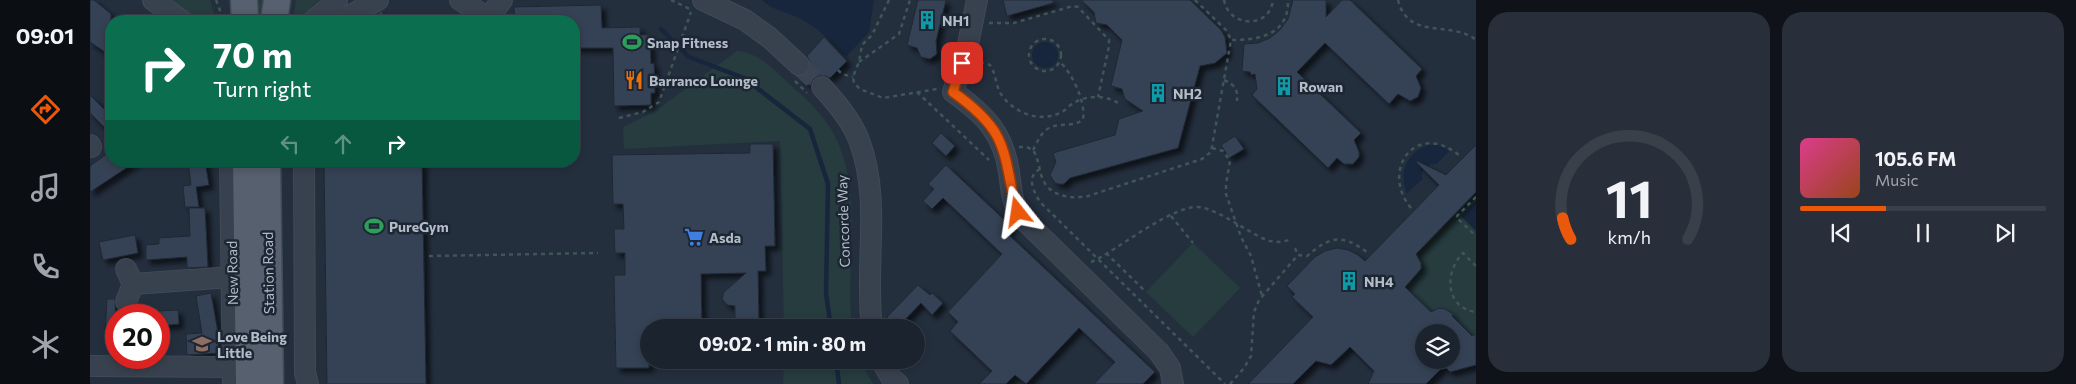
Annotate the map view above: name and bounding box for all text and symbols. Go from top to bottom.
building icon: NH1 [916,9,938,31]
place label: NH1 [942,12,969,29]
text: 09:01 [16,22,74,49]
sports icon: Snap Fitness [621,31,643,53]
text: 70 m [213,32,293,75]
place label: Snap Fitness [647,34,729,51]
icon: right [130,35,195,100]
pin [941,42,983,84]
icon: arrive [948,49,976,77]
restaurant icon: Barranco Lounge [623,69,645,91]
place label: Barranco Lounge [649,72,758,89]
text: Turn right [213,75,311,102]
building icon: Rowan [1273,75,1295,97]
place label: Rowan [1299,78,1343,95]
building icon: NH2 [1147,82,1169,104]
place label: NH2 [1173,85,1202,102]
icon: directions [28,92,63,127]
icon: left [276,130,304,158]
icon: ahead [329,130,357,158]
icon: right [382,130,410,158]
text: 105.6 FM [1875,147,1956,170]
text: 11 [1605,165,1653,229]
icon: music [28,170,63,205]
text: Music [1875,170,1919,189]
street label: Concorde Way [833,174,853,268]
position arrow [991,185,1043,237]
sports icon: PureGym [363,215,385,237]
place label: PureGym [389,218,449,235]
icon: previous [1827,219,1855,247]
icon: pause [1909,219,1937,247]
icon: next [1991,219,2019,247]
supermarket icon: Asda [683,226,705,248]
text: km/h [1607,226,1651,248]
place label: Asda [709,229,741,246]
street label: Station Road [259,232,277,314]
street label: New Road [223,241,241,305]
icon: phone [28,249,63,284]
building icon: NH4 [1338,270,1360,292]
place label: NH4 [1364,273,1394,290]
speed limit sign: 20 [105,304,170,369]
map controls [1415,324,1460,369]
button: layers [1415,324,1460,369]
icon: climate [28,327,63,362]
place label: Love Being Little [217,328,287,361]
text: 09:02 · 1 min · 80 m [699,332,866,355]
school or university icon: Love Being Little [191,333,213,355]

